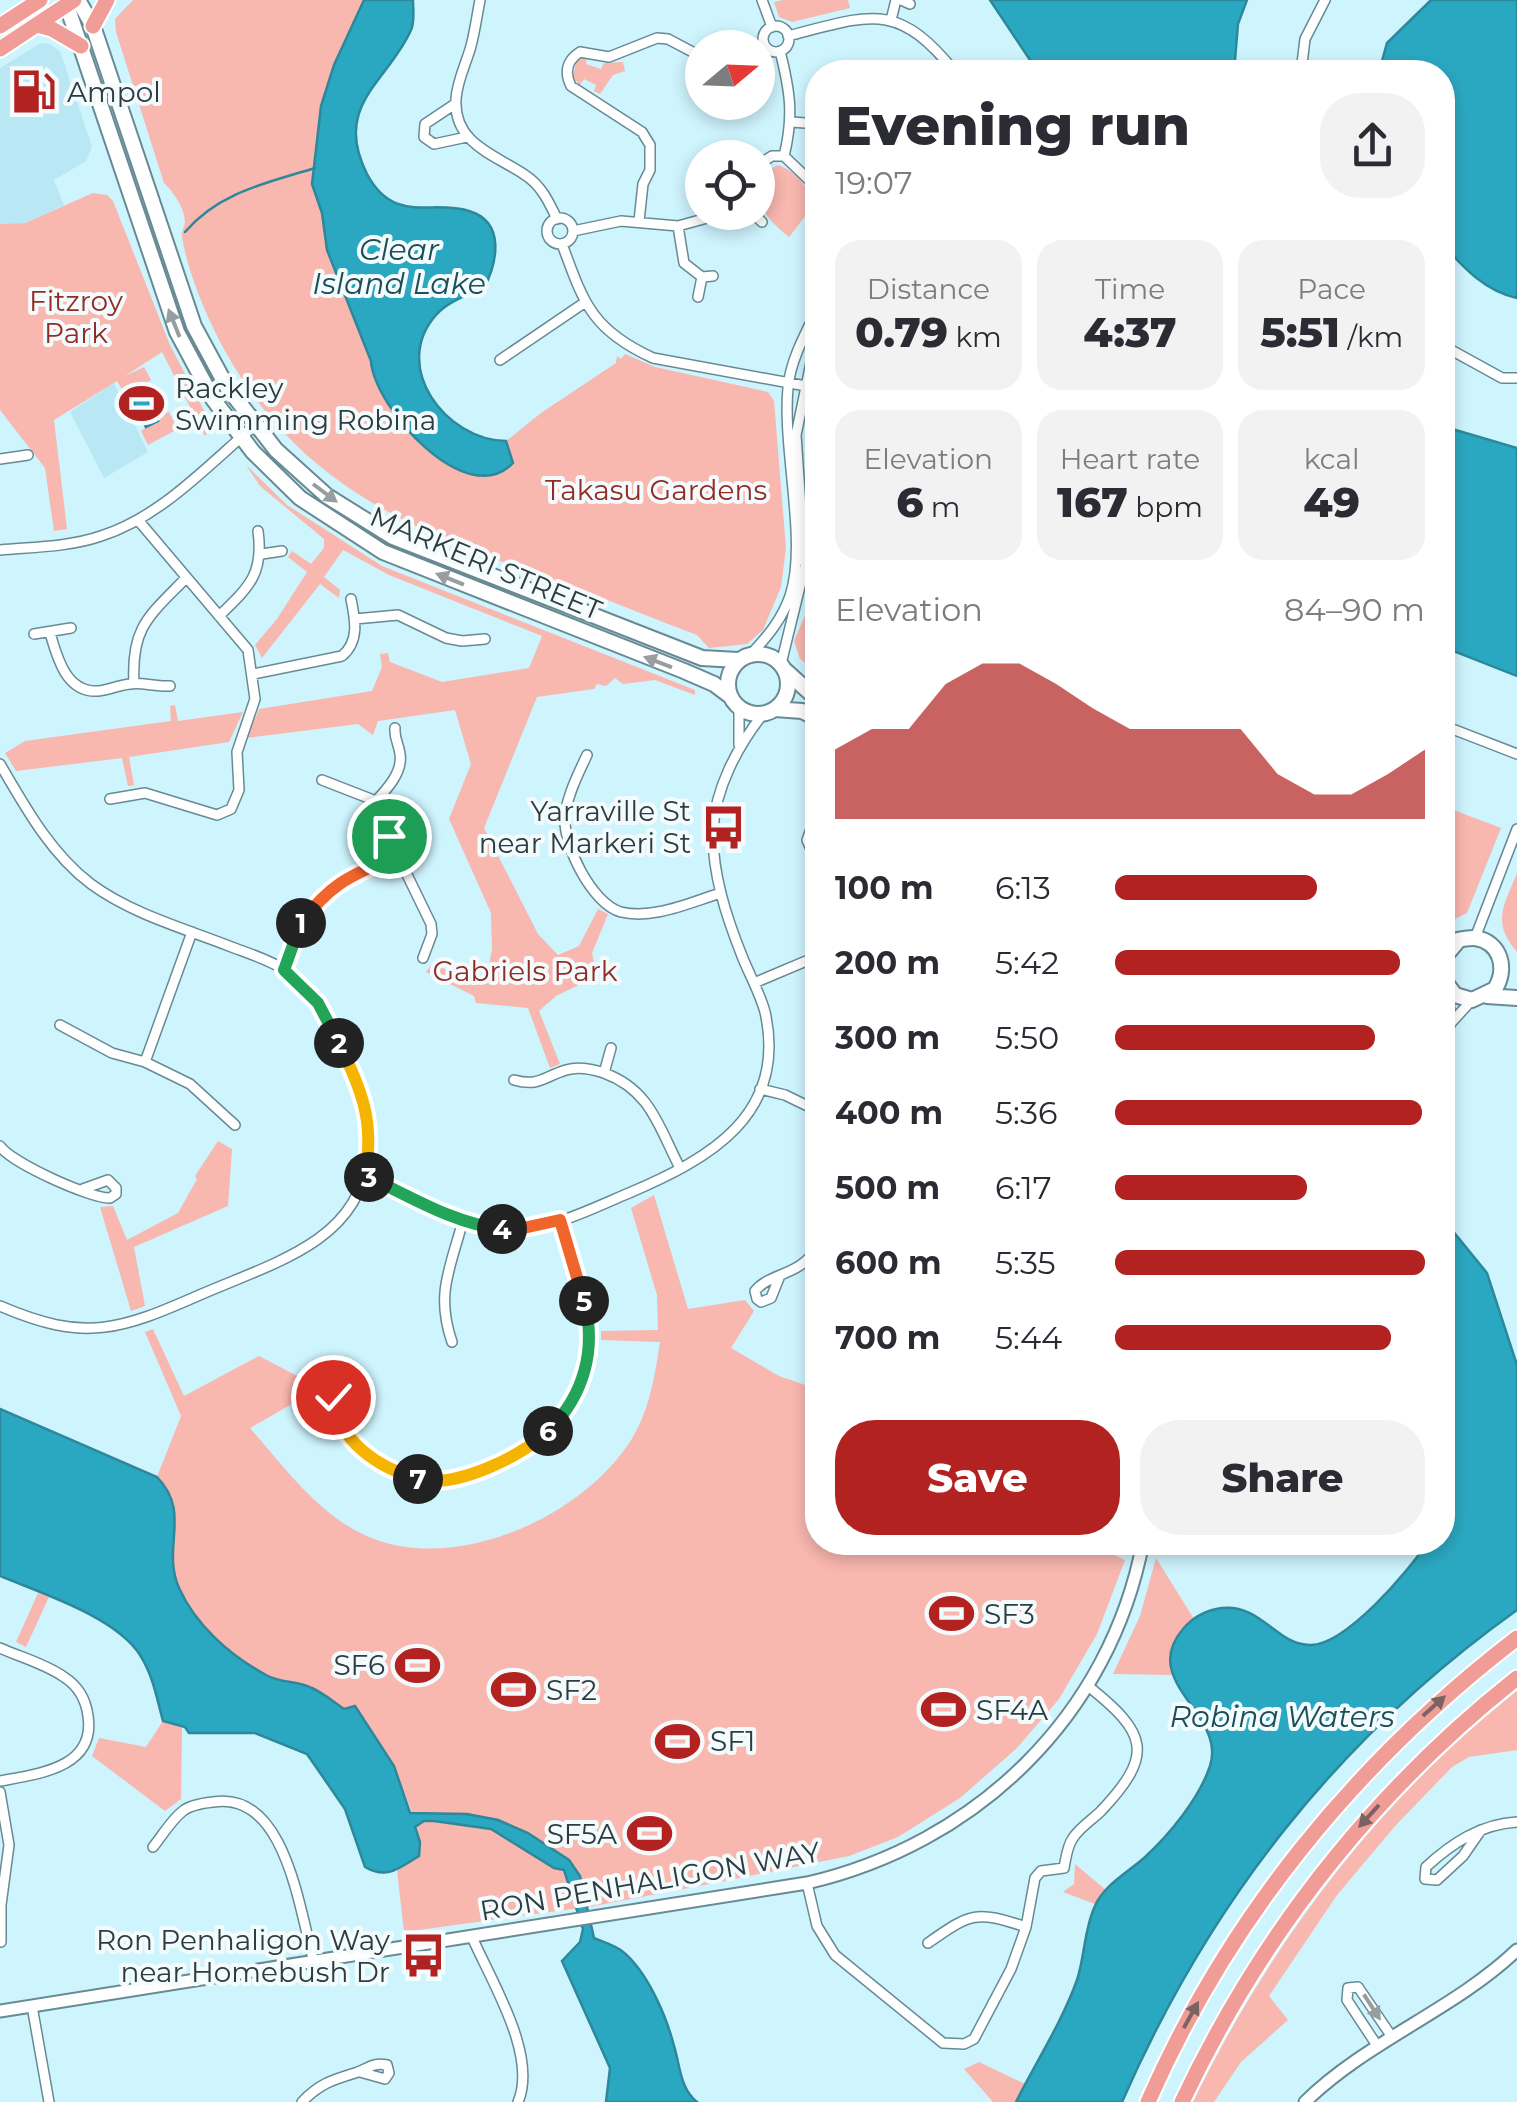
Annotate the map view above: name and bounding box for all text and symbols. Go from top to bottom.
north arrow [685,30,775,120]
map controls [685,30,775,230]
fuel station icon: Ampol [10,68,58,116]
place label: Ampol [67,75,161,109]
text: Evening run [835,92,1190,159]
button: share [1320,93,1425,198]
button: locate [685,140,775,230]
text: 19:07 [835,163,913,202]
water label: Clear Island Lake [312,231,486,302]
text: Distance [867,272,990,306]
text: Time [1095,272,1165,306]
text: Pace [1297,272,1366,306]
park label: Fitzroy Park [29,284,124,350]
text: 0.79 [855,306,948,358]
text: 4:37 [1083,306,1177,358]
text: 5:51 [1260,306,1340,358]
one-way arrow [166,308,182,338]
text: km [948,320,1002,354]
text: /km [1340,320,1403,354]
place label: Rackley Swimming Robina [175,371,436,437]
sports icon: Rackley Swimming Robina [118,380,166,428]
text: Elevation [864,442,993,476]
text: Heart rate [1060,442,1200,476]
text: kcal [1304,442,1360,476]
park label: Takasu Gardens [545,473,767,507]
text: 6 [896,476,923,528]
text: 167 [1057,476,1128,528]
text: 49 [1303,476,1360,528]
one-way arrow [312,482,337,503]
text: m [923,490,960,524]
text: bpm [1128,490,1203,524]
street label: MARKERI STREET [365,499,607,627]
one-way arrow [435,570,465,586]
text: Elevation [835,590,983,629]
text: 84–90 m [1284,590,1425,629]
one-way arrow [643,653,673,669]
pin [347,794,432,879]
place label: Yarraville St near Markeri St [479,794,691,860]
bus stop icon: Yarraville St near Markeri St [700,803,748,851]
icon: arrive [362,809,417,864]
text: 100 m [835,868,934,907]
text: 6:13 [995,868,1051,907]
pin: 1 [276,898,326,948]
text: 1 [296,906,306,940]
text: 200 m [835,943,940,982]
text: 5:42 [995,943,1059,982]
park label: Gabriels Park [432,954,618,988]
pin: 2 [314,1018,364,1068]
text: 300 m [835,1018,940,1057]
text: 5:50 [995,1018,1059,1057]
text: 2 [331,1026,347,1060]
text: 400 m [835,1093,943,1132]
text: 5:36 [995,1093,1057,1132]
pin: 3 [344,1152,394,1202]
text: 3 [361,1160,377,1194]
text: 500 m [835,1168,940,1207]
text: 6:17 [995,1168,1052,1207]
pin: 4 [477,1204,527,1254]
text: 4 [492,1212,512,1246]
text: 600 m [835,1243,941,1282]
text: 5:35 [995,1243,1056,1282]
pin: 5 [559,1276,609,1326]
text: 5 [576,1284,592,1318]
text: 700 m [835,1318,940,1357]
text: 5:44 [995,1318,1062,1357]
pin [291,1355,376,1440]
icon: check [306,1370,361,1425]
pin: 6 [523,1406,573,1456]
text: 6 [539,1414,557,1448]
button: Save [835,1420,1120,1535]
button: Share [1140,1420,1425,1535]
pin: 7 [393,1454,443,1504]
text: 7 [409,1462,427,1496]
sports icon: SF3 [927,1590,975,1638]
place label: SF3 [984,1597,1035,1631]
sports icon: SF6 [394,1641,442,1689]
place label: SF6 [333,1648,385,1682]
sports icon: SF2 [489,1666,537,1714]
place label: SF2 [546,1673,597,1707]
sports icon: SF4A [919,1686,967,1734]
place label: SF4A [976,1693,1049,1727]
one-way arrow [1422,1695,1446,1718]
water label: Robina Waters [1169,1698,1395,1735]
sports icon: SF1 [653,1717,701,1765]
place label: SF1 [710,1724,755,1758]
one-way arrow [1358,1804,1381,1828]
sports icon: SF5A [626,1810,674,1858]
place label: SF5A [547,1817,618,1851]
street label: RON PENHALIGON WAY [477,1834,823,1928]
place label: Ron Penhaligon Way near Homebush Dr [96,1923,391,1989]
bus stop icon: Ron Penhaligon Way near Homebush Dr [399,1932,447,1980]
one-way arrow [1363,1994,1381,2021]
one-way arrow [1182,2000,1199,2029]

